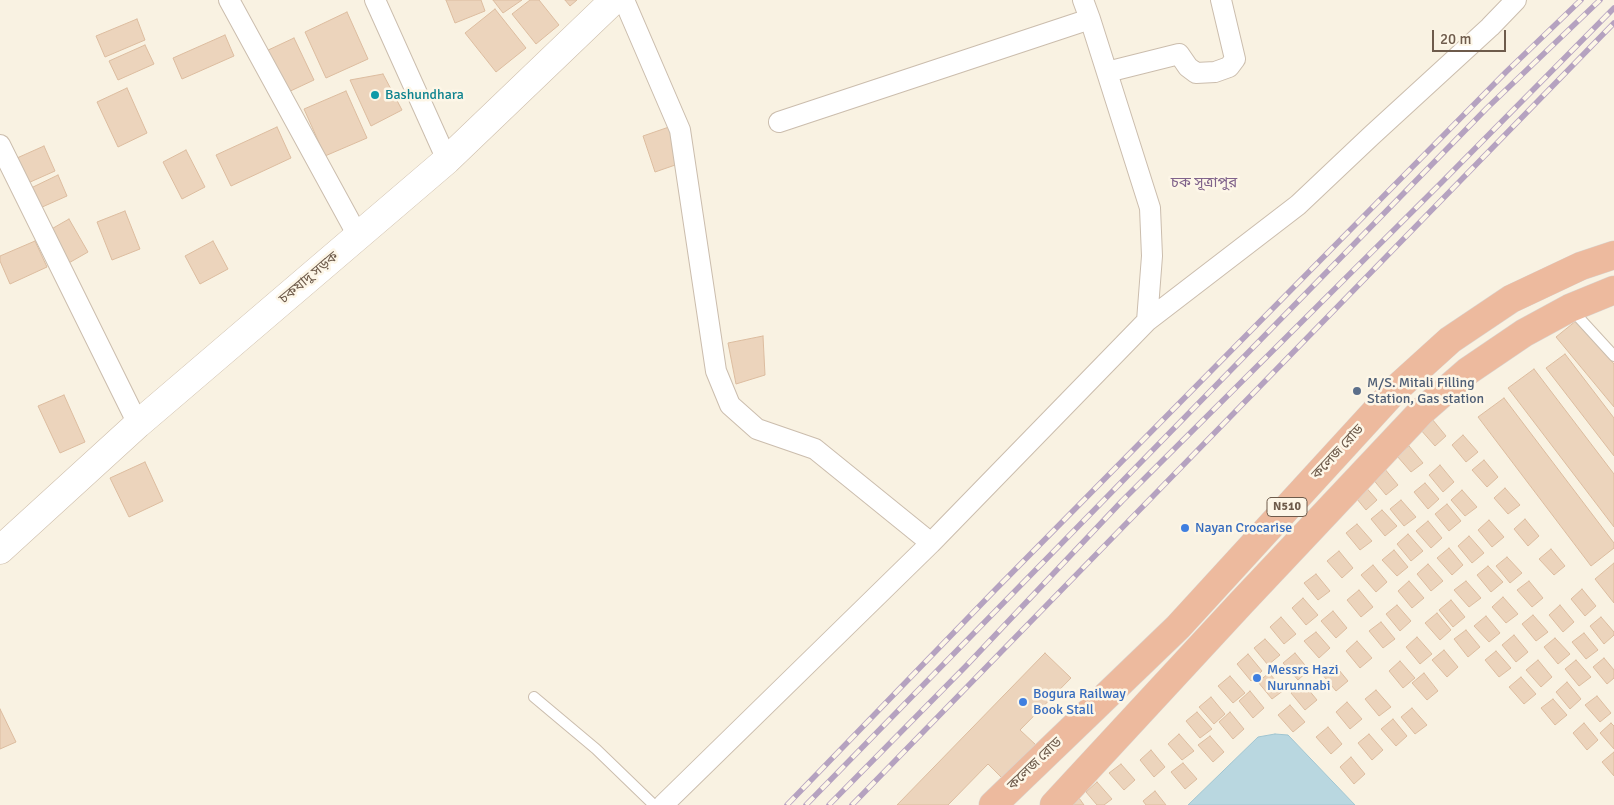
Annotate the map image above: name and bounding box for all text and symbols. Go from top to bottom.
scale bar [1434,20,1508,52]
text: 20 m [1440,30,1471,48]
place label: Bashundhara [385,87,464,103]
marker: Bashundhara [369,89,381,101]
district label: চক সূত্রাপুর [1171,174,1237,192]
street label: চকযাদু সড়ক [276,248,342,308]
place label: M/S. Mitali Filling Station, Gas station [1367,375,1484,408]
marker: M/S. Mitali Filling Station, Gas station [1351,385,1363,397]
street label: কলেজ রোড [1308,421,1368,483]
road number: N510 [1267,498,1307,516]
place label: Nayan Crocarise [1195,520,1292,536]
marker: Nayan Crocarise [1179,522,1191,534]
place label: Messrs Hazi Nurunnabi [1267,662,1339,694]
marker: Messrs Hazi Nurunnabi [1251,672,1263,684]
place label: Bogura Railway Book Stall [1033,686,1126,719]
marker: Bogura Railway Book Stall [1017,696,1029,708]
street label: কলেজ রোড [1004,734,1066,794]

